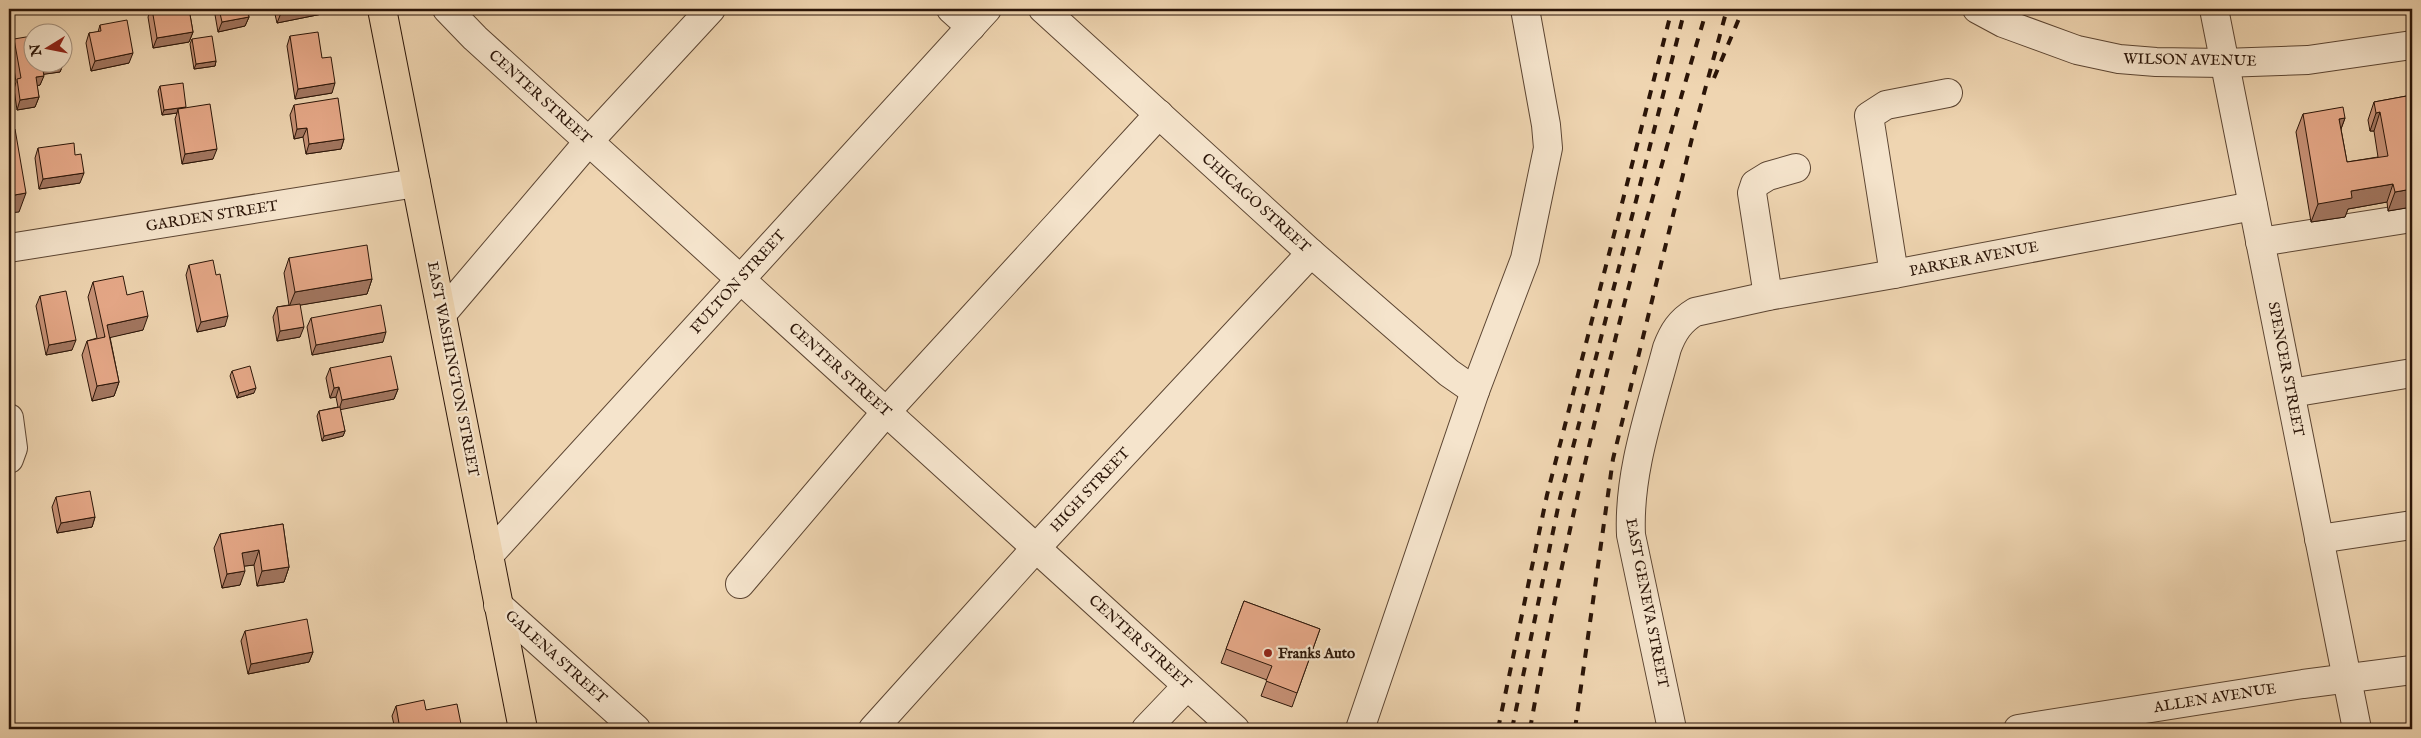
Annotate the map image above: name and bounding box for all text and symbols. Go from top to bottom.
north arrow [22,22,72,72]
text: N [26,43,46,59]
street label: CENTER STREET [485,46,595,148]
street label: WILSON AVENUE [2123,49,2257,71]
street label: CHICAGO STREET [1198,149,1314,257]
street label: GARDEN STREET [145,196,279,236]
street label: FULTON STREET [686,226,790,338]
street label: PARKER AVENUE [1908,237,2040,281]
street label: EAST WASHINGTON STREET [423,260,483,478]
street label: SPENCER STREET [2264,300,2308,438]
street label: CENTER STREET [785,319,895,421]
street label: HIGH STREET [1046,444,1134,536]
street label: EAST GENEVA STREET [1621,517,1673,689]
street label: CENTER STREET [1085,591,1195,693]
street label: GALENA STREET [501,606,611,708]
place label: Franks Auto [1278,644,1355,663]
marker: Franks Auto [1262,647,1274,659]
street label: ALLEN AVENUE [2151,679,2278,717]

